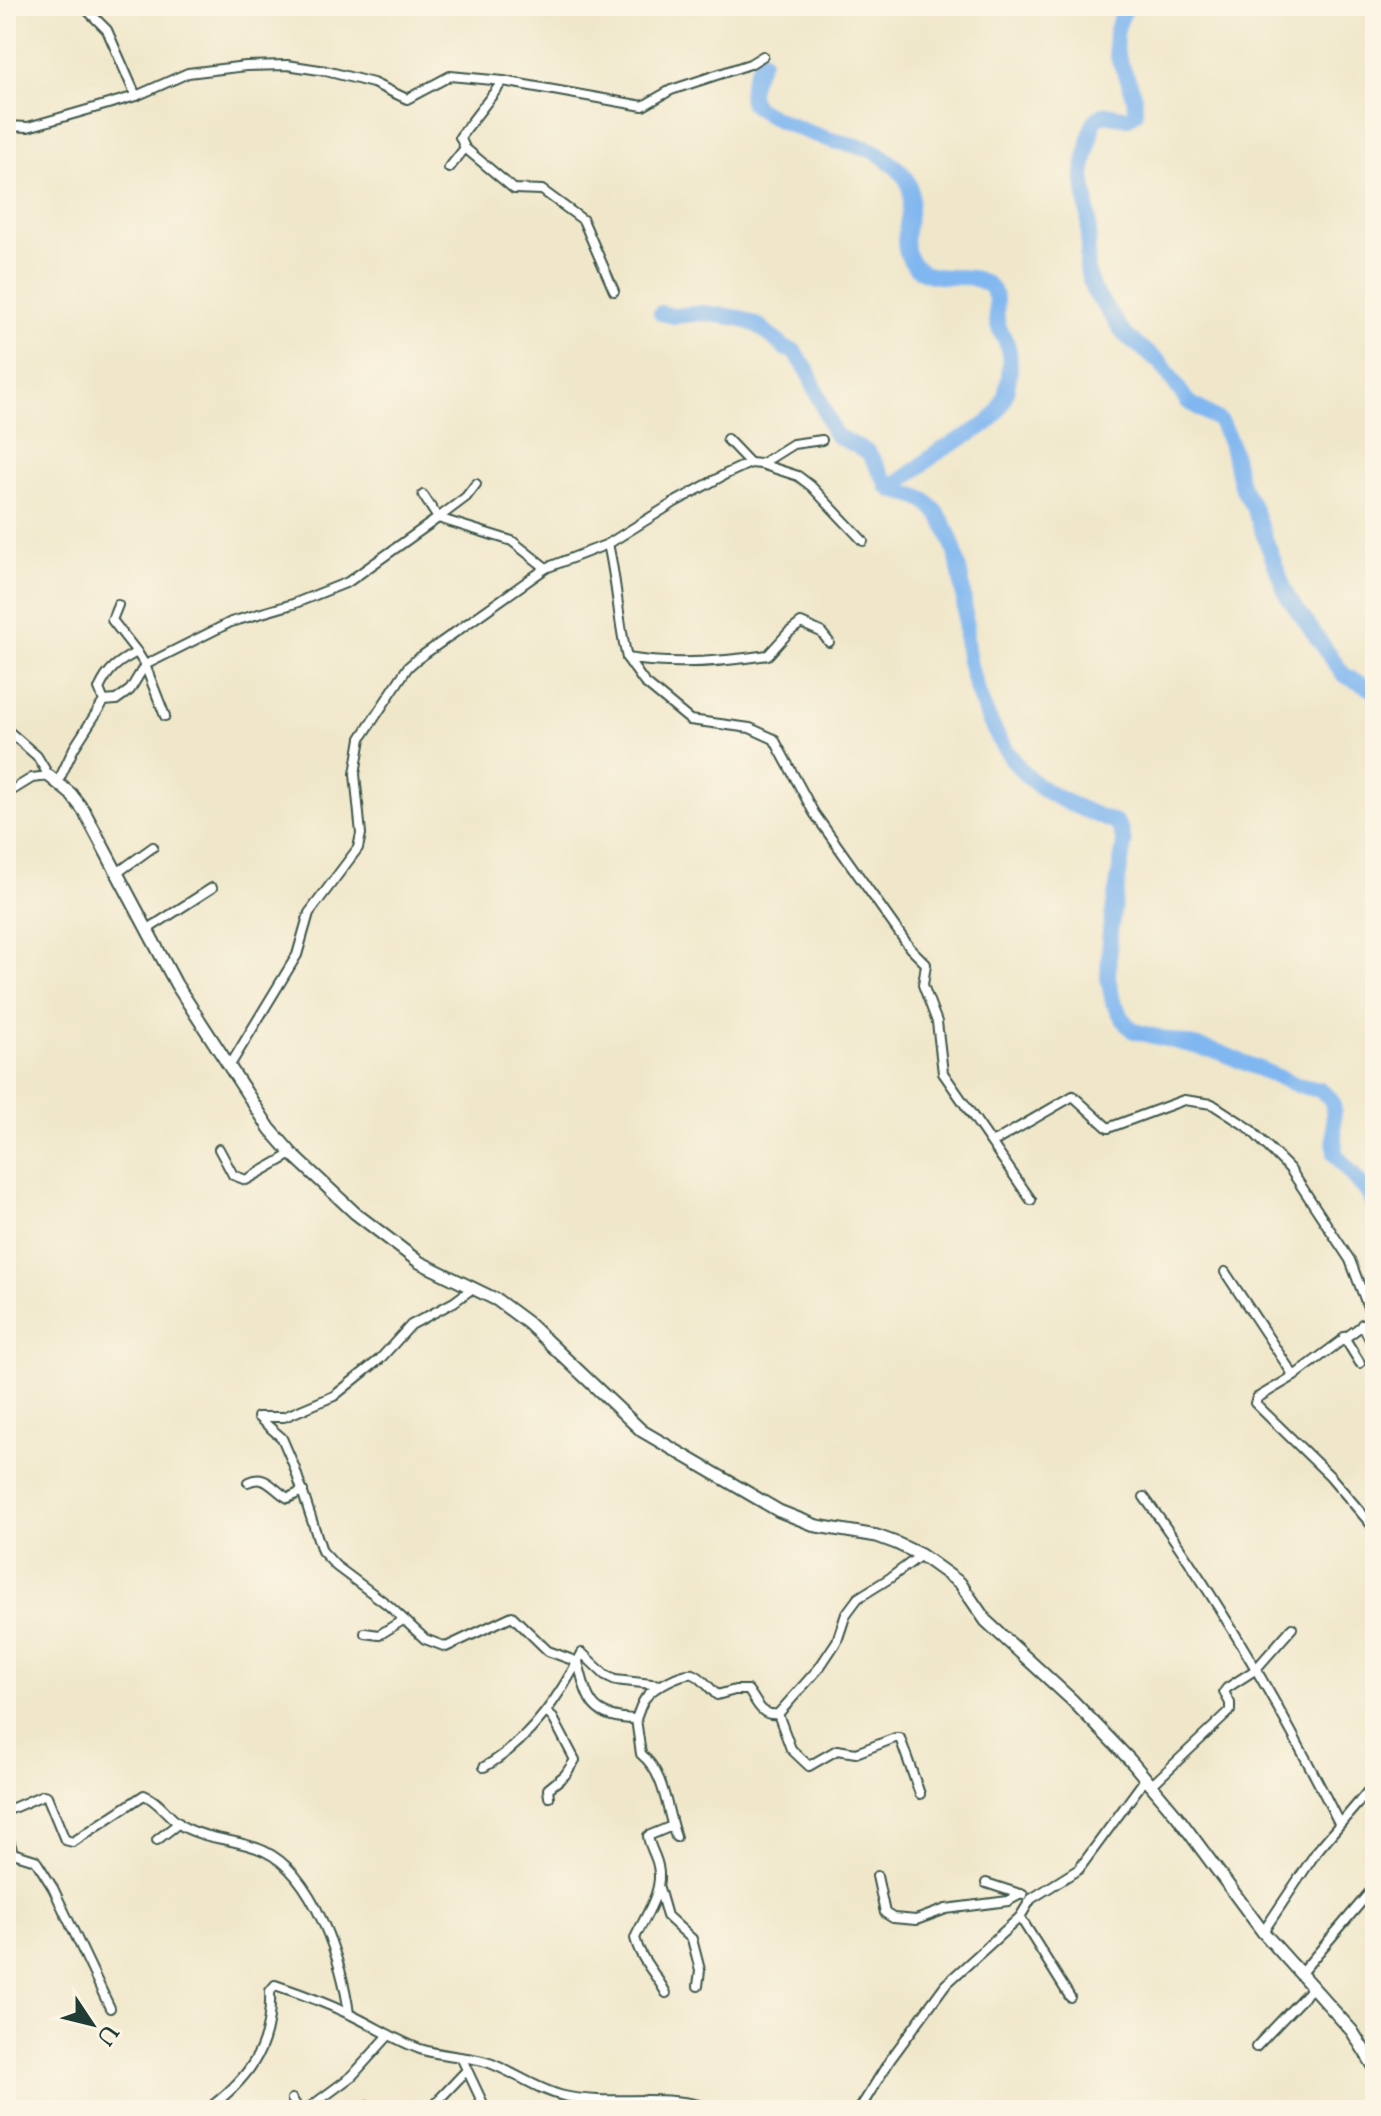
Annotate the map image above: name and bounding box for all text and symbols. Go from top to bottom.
north arrow [52,1984,132,2064]
text: U [88,2017,124,2050]

